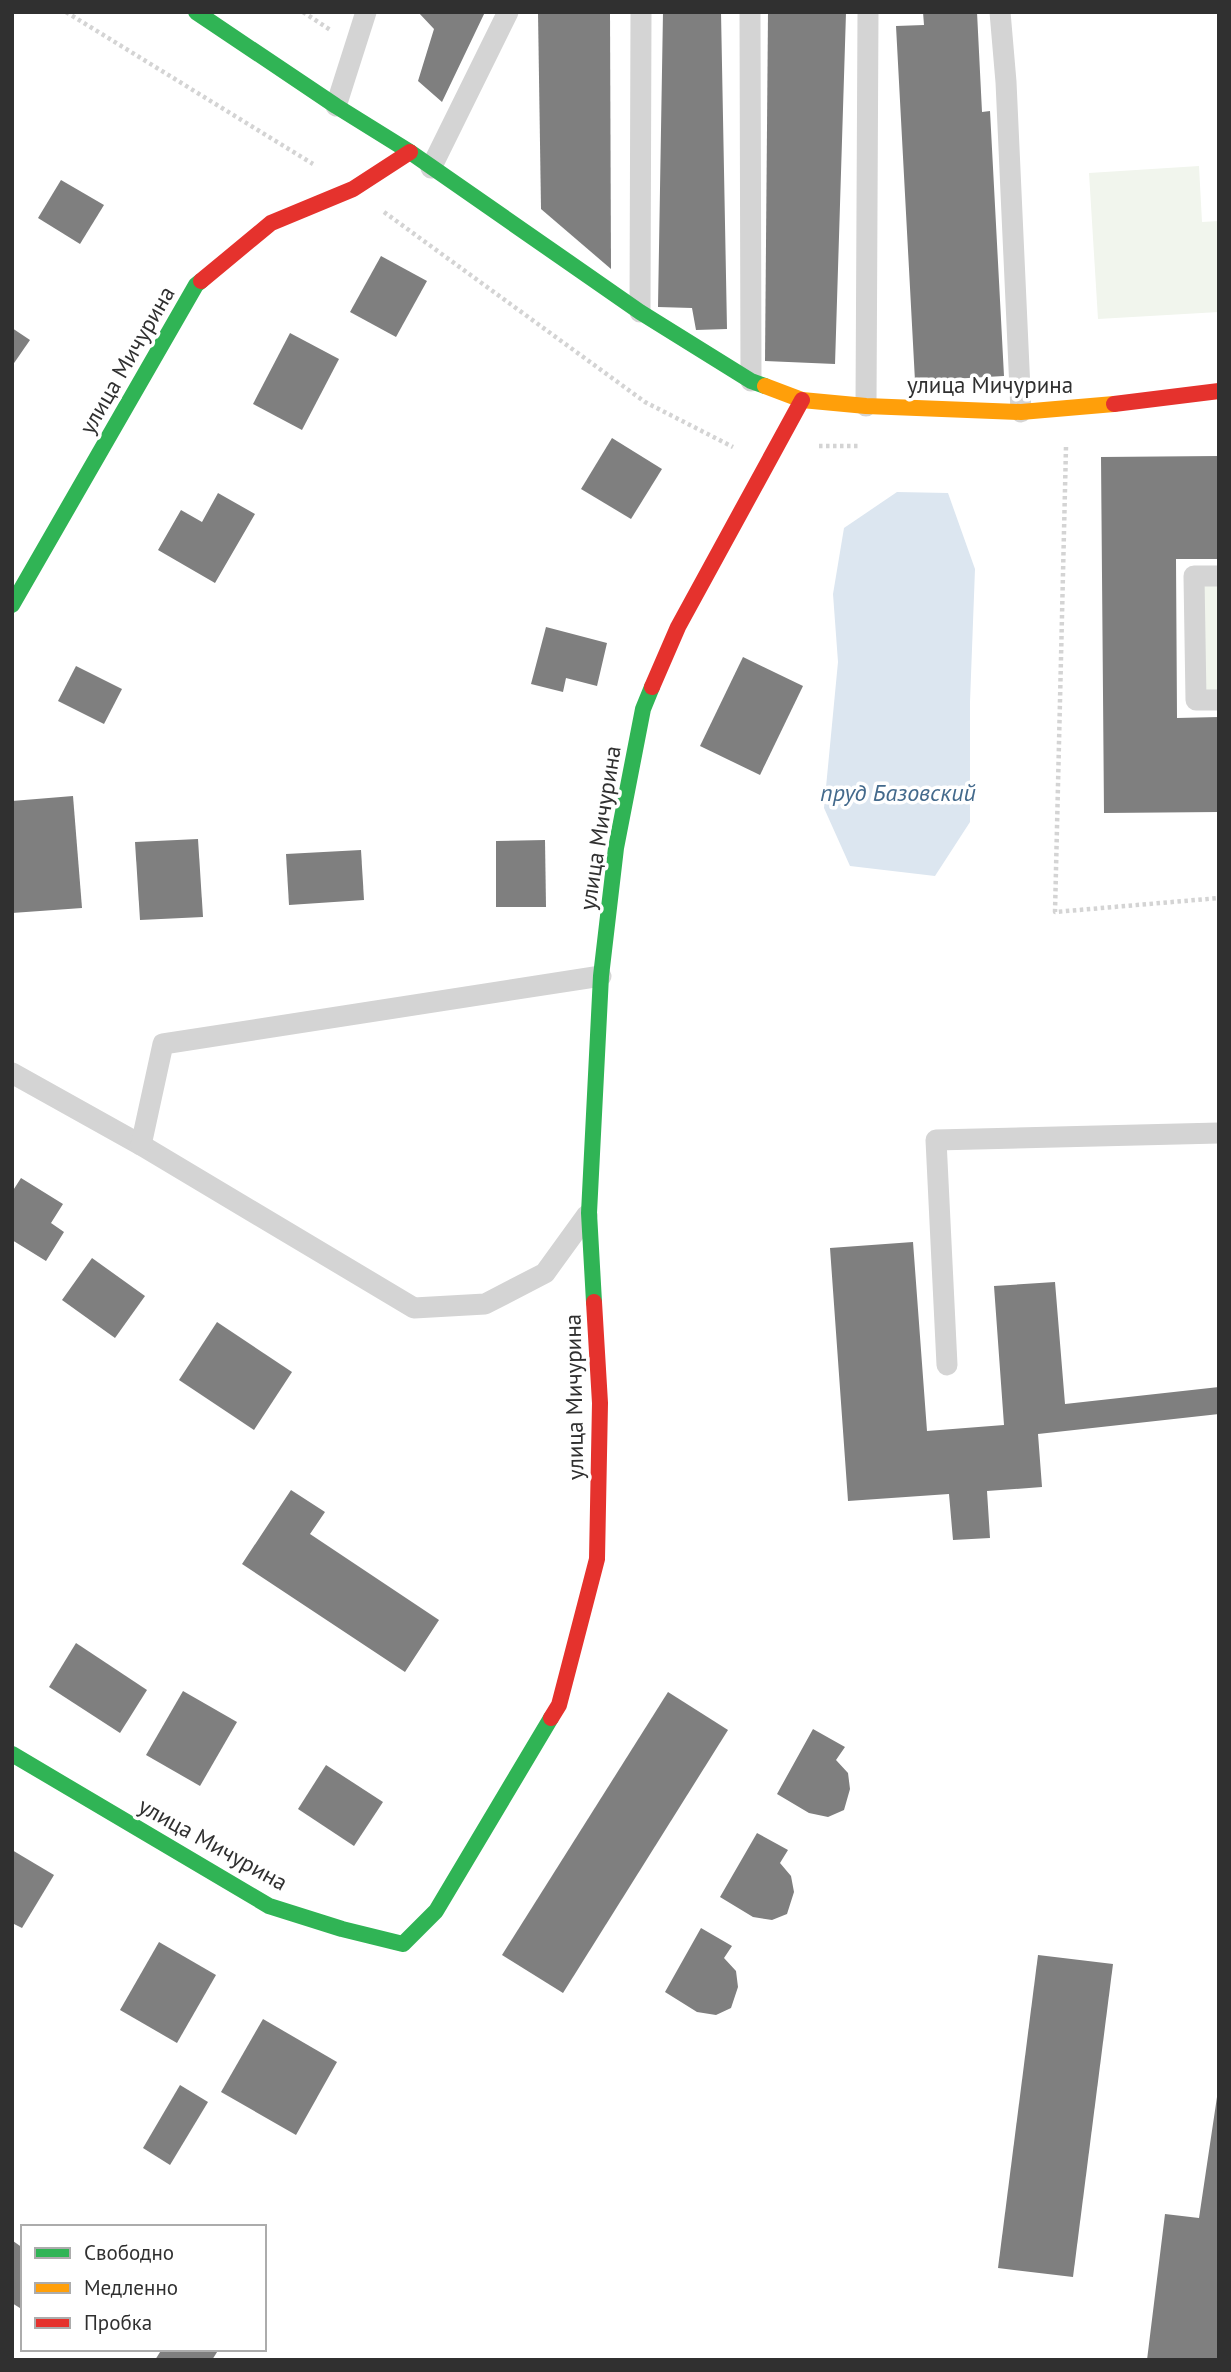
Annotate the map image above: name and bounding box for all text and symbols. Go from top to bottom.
street label: улица Мичурина [72,281,181,439]
street label: улица Мичурина [907,370,1073,399]
street label: улица Мичурина [572,744,627,912]
water label: пруд Базовский [820,777,976,808]
street label: улица Мичурина [558,1314,589,1480]
street label: улица Мичурина [134,1791,293,1897]
legend [21,2225,266,2351]
text: Свободно [84,2239,174,2266]
text: Медленно [84,2274,178,2301]
text: Пробка [84,2309,152,2336]

